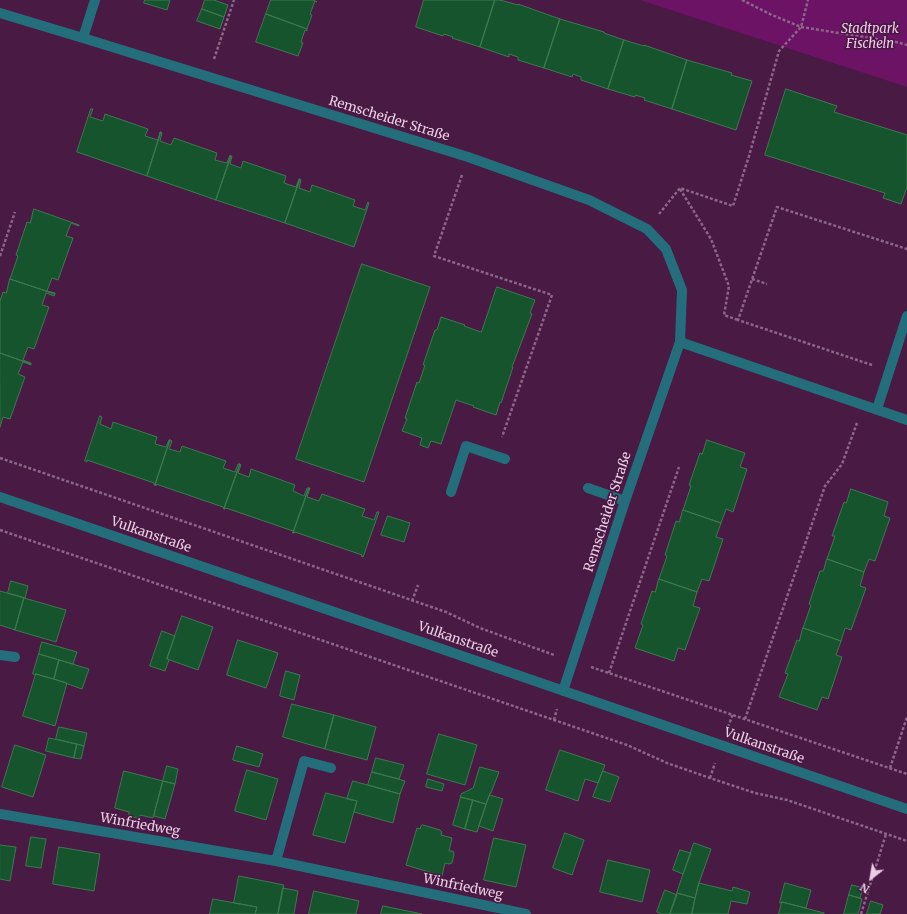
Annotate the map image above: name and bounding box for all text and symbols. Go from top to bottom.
park label: Stadtpark Fischeln [841,21,899,52]
street label: Remscheider Straße [327,93,451,145]
street label: Remscheider Straße [581,450,635,574]
street label: Vulkanstraße [109,514,193,556]
street label: Vulkanstraße [416,619,500,661]
street label: Vulkanstraße [722,725,806,767]
street label: Winfriedweg [99,810,181,840]
north arrow [851,858,891,898]
street label: Winfriedweg [422,871,504,903]
text: N [857,880,872,897]

